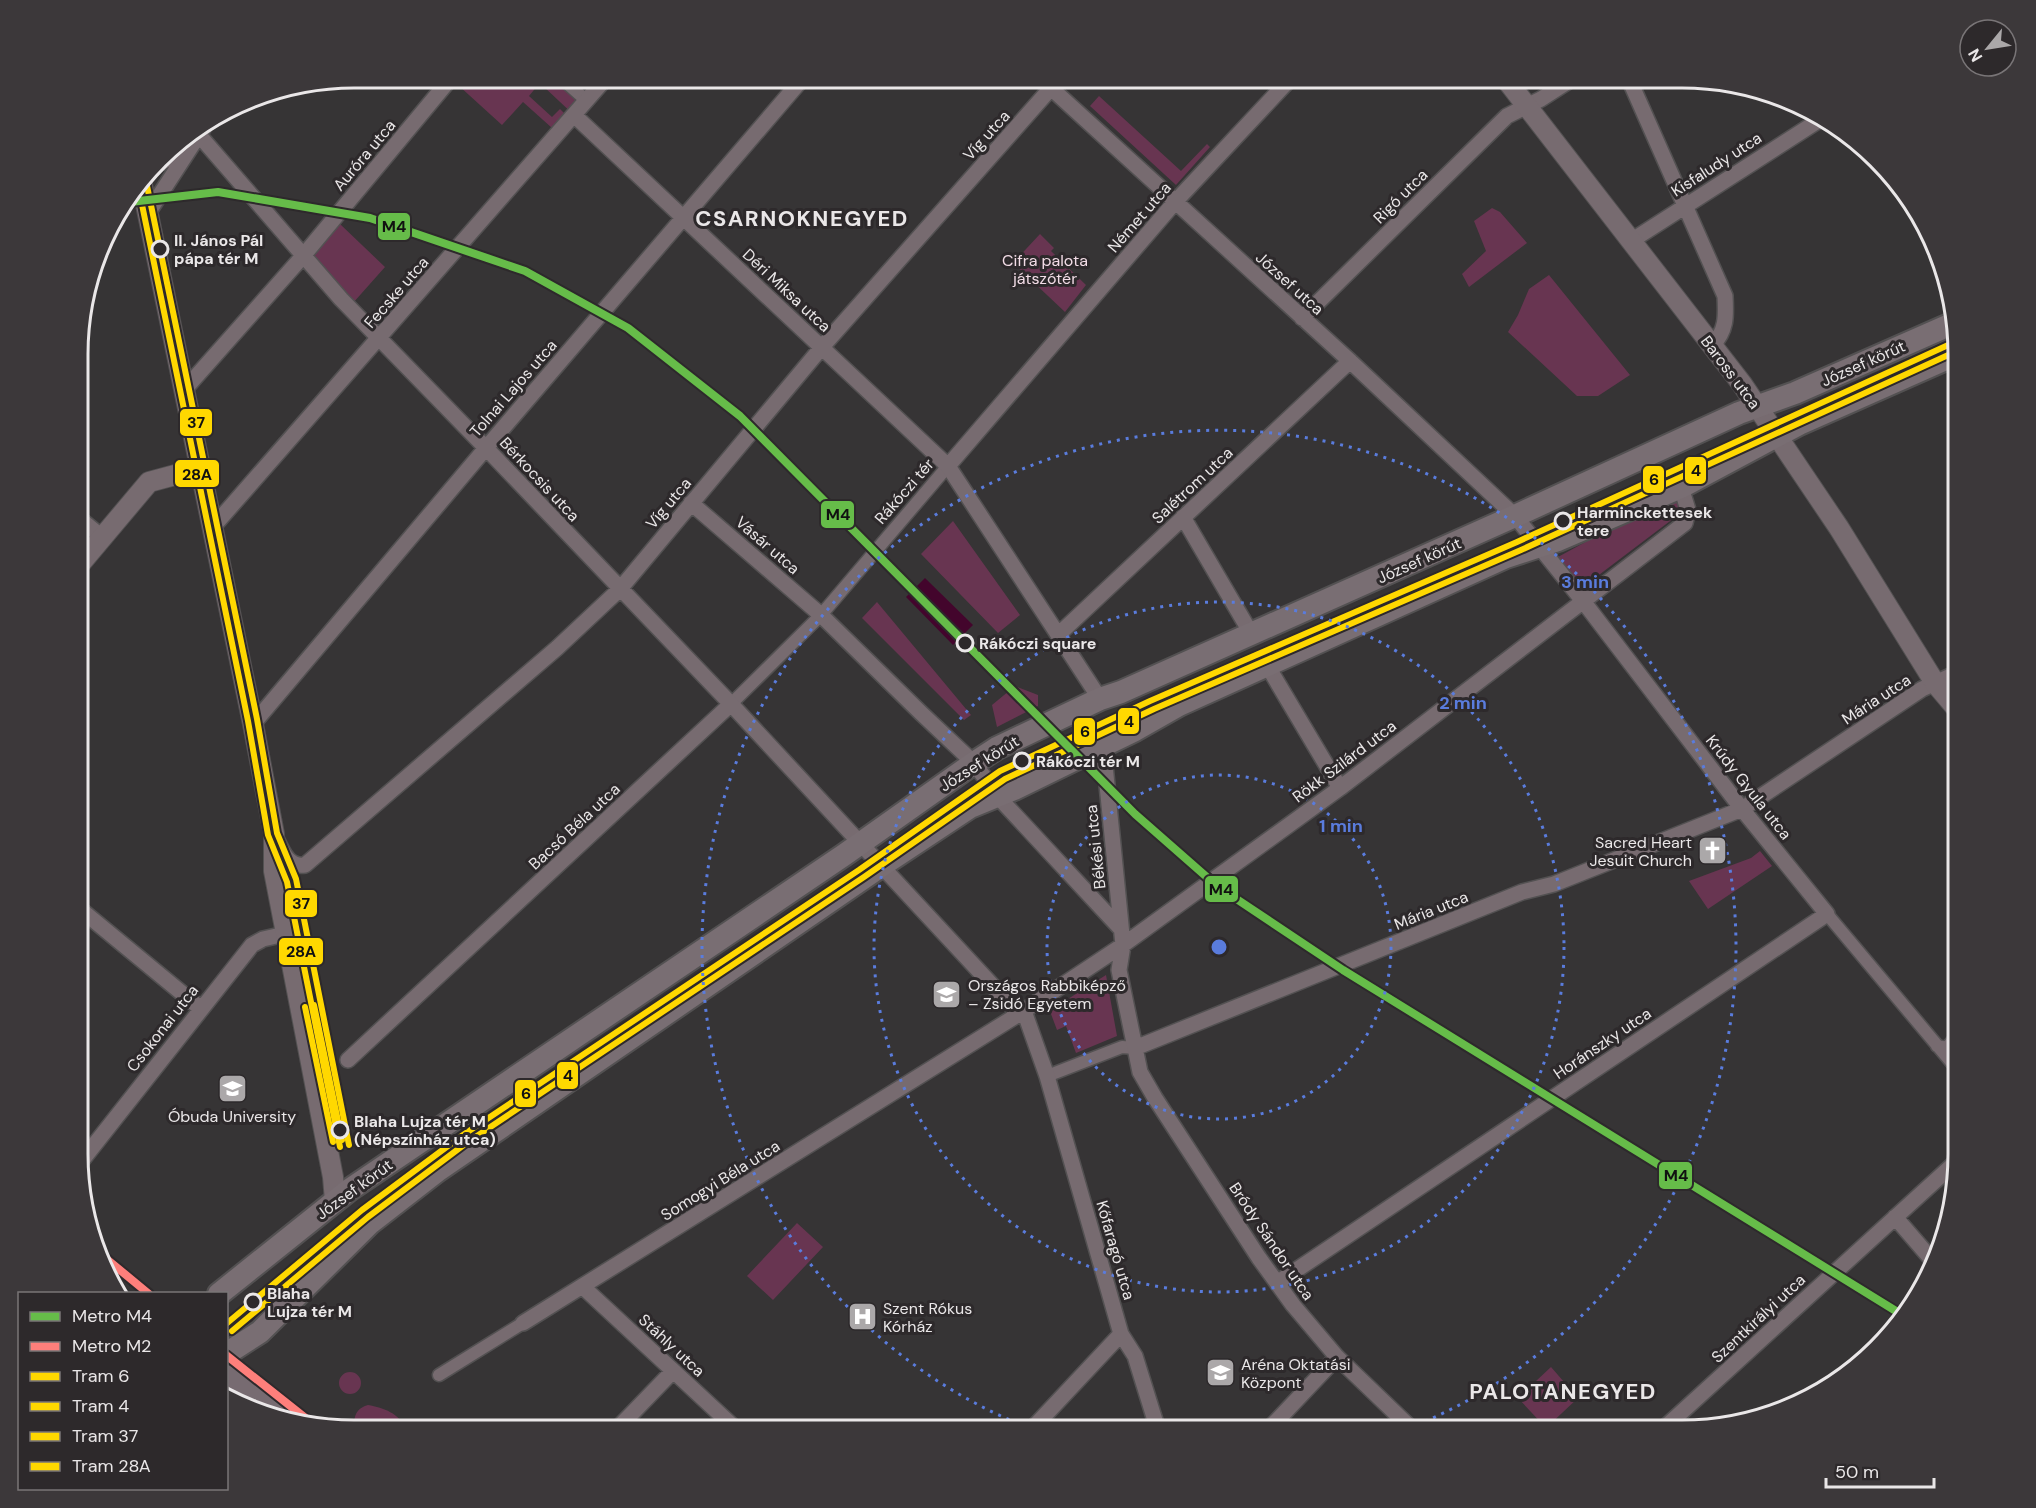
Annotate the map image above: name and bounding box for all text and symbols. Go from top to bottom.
north arrow [1958,18,2018,78]
text: N [1963,45,1987,66]
street label: Víg utca [958,106,1014,165]
street label: Auróra utca [328,115,400,195]
street label: Kisfaludy utca [1667,127,1766,202]
street label: Rigó utca [1369,165,1432,228]
street label: Német utca [1103,178,1176,257]
district label: CSARNOKNEGYED [695,204,909,233]
line badge: M4 [377,212,411,241]
text: M4 [382,216,406,237]
place label: II. János Pál pápa tér M [174,230,263,269]
marker: II. János Pál pápa tér M [151,240,169,258]
street label: Déri Miksa utca [738,244,835,337]
street label: József utca [1251,247,1328,320]
park label: Cifra palota játszótér [1002,250,1088,289]
street label: Fecske utca [359,252,433,333]
street label: Baross utca [1696,331,1765,413]
street label: Tolnai Lajos utca [465,335,561,441]
street label: József körút [1818,336,1909,391]
line badge: 37 [179,408,213,437]
text: 37 [187,412,205,433]
street label: Bérkocsis utca [495,433,584,526]
street label: Salétrom utca [1147,442,1237,528]
street label: Rákóczi tér [870,454,939,529]
line badge: 4 [1684,456,1707,485]
line badge: 28A [174,459,220,488]
text: 4 [1691,460,1701,481]
text: 28A [182,464,212,485]
line badge: 6 [1642,465,1665,494]
text: 6 [1649,469,1659,490]
street label: Víg utca [641,473,696,533]
line badge: M4 [820,500,855,529]
place label: Harminckettesek tere [1577,502,1713,541]
text: M4 [826,504,850,525]
street label: Vásár utca [731,512,804,579]
marker: Harminckettesek tere [1554,512,1572,530]
street label: József körút [1374,533,1465,588]
text: 3 min [1561,570,1609,594]
place label: Rákóczi square [979,633,1096,654]
marker: Rákóczi square [956,634,974,652]
street label: Mária utca [1838,669,1915,729]
text: 2 min [1439,691,1487,715]
line badge: 4 [1117,707,1140,735]
text: 4 [1124,711,1134,732]
street label: Rökk Szilárd utca [1288,716,1400,807]
line badge: 6 [1073,717,1096,746]
text: 6 [1080,721,1090,742]
street label: József körút [936,731,1023,796]
street label: Krúdy Gyula utca [1701,731,1796,844]
place label: Rákóczi tér M [1036,751,1140,772]
marker: Rákóczi tér M [1013,752,1031,770]
street label: Bacsó Béla utca [524,779,625,874]
street label: Békési utca [1081,804,1110,890]
text: 1 min [1319,814,1363,838]
place label: Sacred Heart Jesuit Church [1590,832,1692,871]
church icon: Sacred Heart Jesuit Church [1697,835,1729,867]
line badge: M4 [1204,875,1239,903]
text: M4 [1209,879,1233,900]
street label: Mária utca [1391,886,1471,935]
line badge: 37 [284,889,318,918]
text: 37 [292,893,310,914]
line badge: 28A [278,937,324,966]
centre of rings [1209,937,1229,957]
text: 28A [286,941,316,962]
place label: Országos Rabbiképző – Zsidó Egyetem [968,975,1126,1014]
school or university icon: Országos Rabbiképző – Zsidó Egyetem [931,978,963,1010]
street label: Csokonai utca [122,980,203,1076]
street label: Horánszky utca [1549,1003,1655,1084]
line badge: 4 [556,1061,579,1090]
text: 4 [563,1065,573,1086]
school or university icon: Óbuda University [216,1072,248,1104]
line badge: 6 [514,1079,537,1108]
text: 6 [521,1083,531,1104]
place label: Óbuda University [168,1106,296,1127]
place label: Blaha Lujza tér M (Népszínház utca) [354,1111,496,1150]
marker: Blaha Lujza tér M (Népszínház utca) [331,1121,349,1139]
street label: Somogyi Béla utca [657,1135,784,1225]
street label: József körút [312,1154,397,1224]
line badge: M4 [1658,1161,1693,1190]
text: M4 [1664,1165,1688,1186]
street label: Bródy Sándor utca [1224,1178,1319,1304]
street label: Kőfaragó utca [1091,1198,1140,1302]
street label: Szentkirályi utca [1707,1269,1810,1367]
place label: Blaha Lujza tér M [267,1283,352,1322]
legend [18,1292,228,1490]
marker: Blaha Lujza tér M [244,1293,262,1311]
place label: Szent Rókus Kórház [883,1298,972,1337]
hospital icon: Szent Rókus Kórház [846,1301,878,1333]
text: Metro M4 [72,1304,152,1328]
street label: Stáhly utca [634,1309,709,1381]
text: Metro M2 [72,1334,151,1358]
place label: Aréna Oktatási Központ [1241,1354,1351,1393]
school or university icon: Aréna Oktatási Központ [1204,1357,1236,1389]
text: Tram 6 [72,1364,130,1388]
district label: PALOTANEGYED [1469,1377,1657,1406]
text: Tram 4 [72,1394,129,1418]
text: Tram 37 [72,1424,138,1448]
scale bar [1826,1451,1934,1489]
text: Tram 28A [72,1454,151,1478]
text: 50 m [1835,1460,1879,1484]

